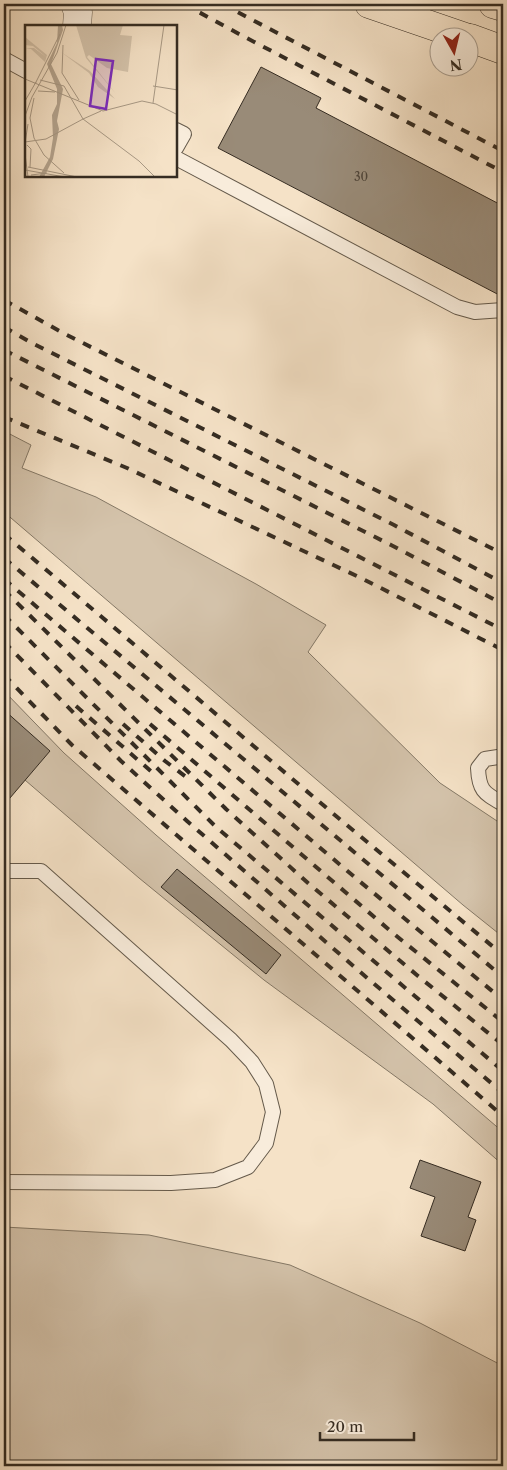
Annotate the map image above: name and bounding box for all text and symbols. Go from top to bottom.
inset map [25,25,178,178]
north arrow [430,28,480,78]
text: N [449,55,463,75]
house number: 30 [354,169,368,184]
scale bar [320,1410,413,1442]
text: 20 m [327,1417,363,1436]

